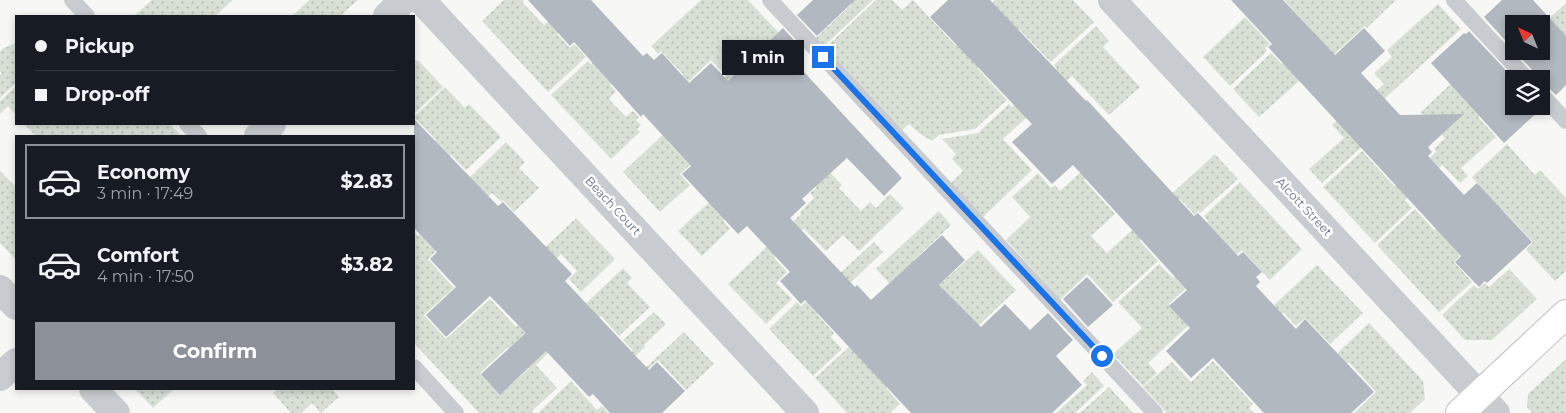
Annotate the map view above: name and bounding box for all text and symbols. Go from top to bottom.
north arrow [1505,15,1550,60]
map controls [1505,15,1550,115]
text: Pickup [65,35,134,58]
callout: 1 min [723,40,806,74]
route end [812,46,834,68]
text: 1 min [741,48,785,67]
button: layers [1505,70,1550,115]
text: Drop-off [65,83,149,106]
icon: car [37,159,82,204]
text: Economy [97,161,190,184]
text: $2.83 [341,170,393,193]
street label: Beach Court [582,173,644,238]
street label: Alcott Street [1273,174,1336,239]
text: 3 min · 17:49 [97,184,193,203]
icon: car [37,242,82,287]
text: Comfort [97,244,179,267]
text: $3.82 [341,253,393,276]
text: 4 min · 17:50 [97,267,194,286]
button: Confirm [35,322,395,380]
route start [1091,345,1113,367]

